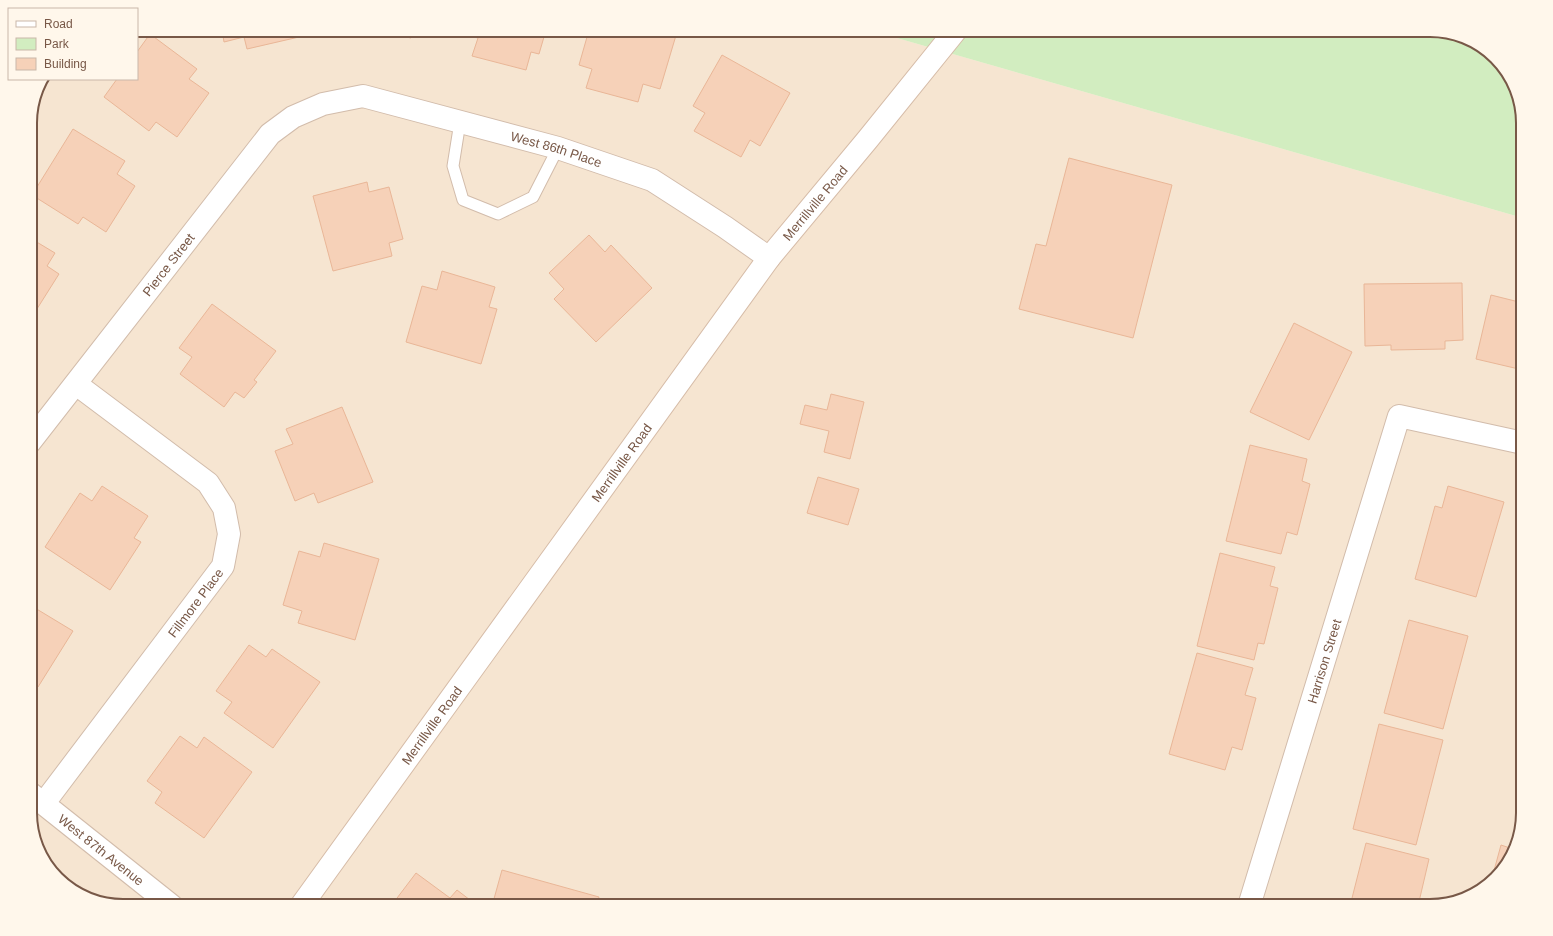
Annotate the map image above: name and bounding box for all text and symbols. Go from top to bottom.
legend [8,8,138,80]
text: Road [44,17,73,31]
text: Park [44,37,70,51]
text: Building [44,57,87,71]
street label: West 86th Place [509,128,604,170]
street label: Merrillville Road [779,163,850,243]
street label: Pierce Street [139,230,198,299]
street label: Merrillville Road [588,421,654,504]
street label: Fillmore Place [164,565,226,640]
street label: Harrison Street [1304,617,1344,705]
street label: Merrillville Road [398,683,465,767]
street label: West 87th Avenue [55,811,147,888]

